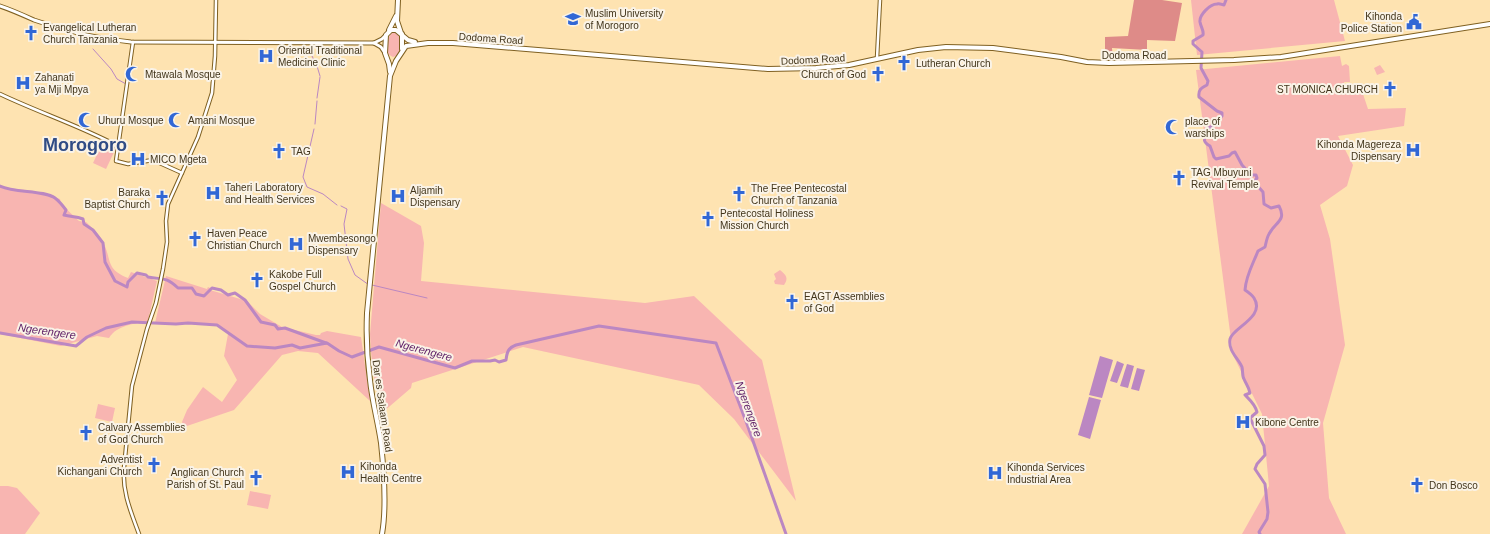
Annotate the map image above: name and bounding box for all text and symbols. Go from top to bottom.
place label: Muslim University of Morogoro [585,8,663,31]
school or university icon: Muslim University of Morogoro [564,10,582,28]
place label: Kihonda Police Station [1341,11,1402,34]
public building icon: Kihonda Police Station [1405,13,1423,31]
place label: Evangelical Lutheran Church Tanzania [43,22,136,45]
church icon: Evangelical Lutheran Church Tanzania [22,24,40,42]
street label: Dodoma Road [458,31,524,46]
place label: Oriental Traditional Medicine Clinic [278,45,362,68]
hospital icon: Oriental Traditional Medicine Clinic [257,47,275,65]
street label: Dodoma Road [1102,50,1166,61]
street label: Dodoma Road [781,52,846,67]
church icon: Lutheran Church [895,54,913,72]
place label: Lutheran Church [916,58,991,69]
mosque icon: Mtawala Mosque [124,65,142,83]
church icon: Church of God [869,65,887,83]
place label: Mtawala Mosque [145,69,221,80]
place label: Church of God [801,69,866,80]
place label: Zahanati ya Mji Mpya [35,72,89,95]
hospital icon: Zahanati ya Mji Mpya [14,74,32,92]
church icon: ST MONICA CHURCH [1381,80,1399,98]
place label: ST MONICA CHURCH [1277,84,1378,95]
mosque icon: Uhuru Mosque [77,111,95,129]
mosque icon: Amani Mosque [167,111,185,129]
place label: Uhuru Mosque [98,115,164,126]
place label: Amani Mosque [188,115,255,126]
place label: place of warships [1184,116,1224,139]
mosque icon: place of warships [1164,118,1182,136]
district label: Morogoro [43,135,127,155]
place label: Kihonda Magereza Dispensary [1317,139,1401,162]
hospital icon: Kihonda Magereza Dispensary [1404,141,1422,159]
church icon: TAG [270,142,288,160]
place label: TAG [291,146,311,157]
hospital icon: MICO Mgeta [129,150,147,168]
place label: MICO Mgeta [150,154,207,165]
place label: TAG Mbuyuni Revival Temple [1191,167,1259,190]
church icon: TAG Mbuyuni Revival Temple [1170,169,1188,187]
place label: Taheri Laboratory and Health Services [225,182,315,205]
place label: The Free Pentecostal Church of Tanzania [751,183,847,206]
hospital icon: Taheri Laboratory and Health Services [204,184,222,202]
place label: Aljamih Dispensary [410,185,460,208]
church icon: The Free Pentecostal Church of Tanzania [730,185,748,203]
place label: Baraka Baptist Church [84,187,150,210]
hospital icon: Aljamih Dispensary [389,187,407,205]
church icon: Baraka Baptist Church [153,189,171,207]
place label: Pentecostal Holiness Mission Church [720,208,813,231]
church icon: Pentecostal Holiness Mission Church [699,210,717,228]
place label: Haven Peace Christian Church [207,228,281,251]
church icon: Haven Peace Christian Church [186,230,204,248]
place label: Mwembesongo Dispensary [308,233,376,256]
hospital icon: Mwembesongo Dispensary [287,235,305,253]
place label: Kakobe Full Gospel Church [269,269,336,292]
church icon: Kakobe Full Gospel Church [248,271,266,289]
place label: EAGT Assemblies of God [804,291,884,314]
church icon: EAGT Assemblies of God [783,293,801,311]
water label: Ngerengere [17,321,77,341]
water label: Ngerengere [394,337,454,363]
street label: Dar es Salaam Road [371,359,394,453]
water label: Ngerengere [733,380,765,438]
hospital icon: Kibone Centre [1234,413,1252,431]
place label: Kibone Centre [1255,417,1319,428]
place label: Calvary Assemblies of God Church [98,422,185,445]
church icon: Calvary Assemblies of God Church [77,424,95,442]
place label: Adventist Kichangani Church [58,454,142,477]
church icon: Adventist Kichangani Church [145,456,163,474]
place label: Kihonda Health Centre [360,461,422,484]
place label: Kihonda Services Industrial Area [1007,462,1085,485]
hospital icon: Kihonda Health Centre [339,463,357,481]
hospital icon: Kihonda Services Industrial Area [986,464,1004,482]
place label: Anglican Church Parish of St. Paul [167,467,244,490]
church icon: Anglican Church Parish of St. Paul [247,469,265,487]
church icon: Don Bosco [1408,476,1426,494]
place label: Don Bosco [1429,480,1478,491]

